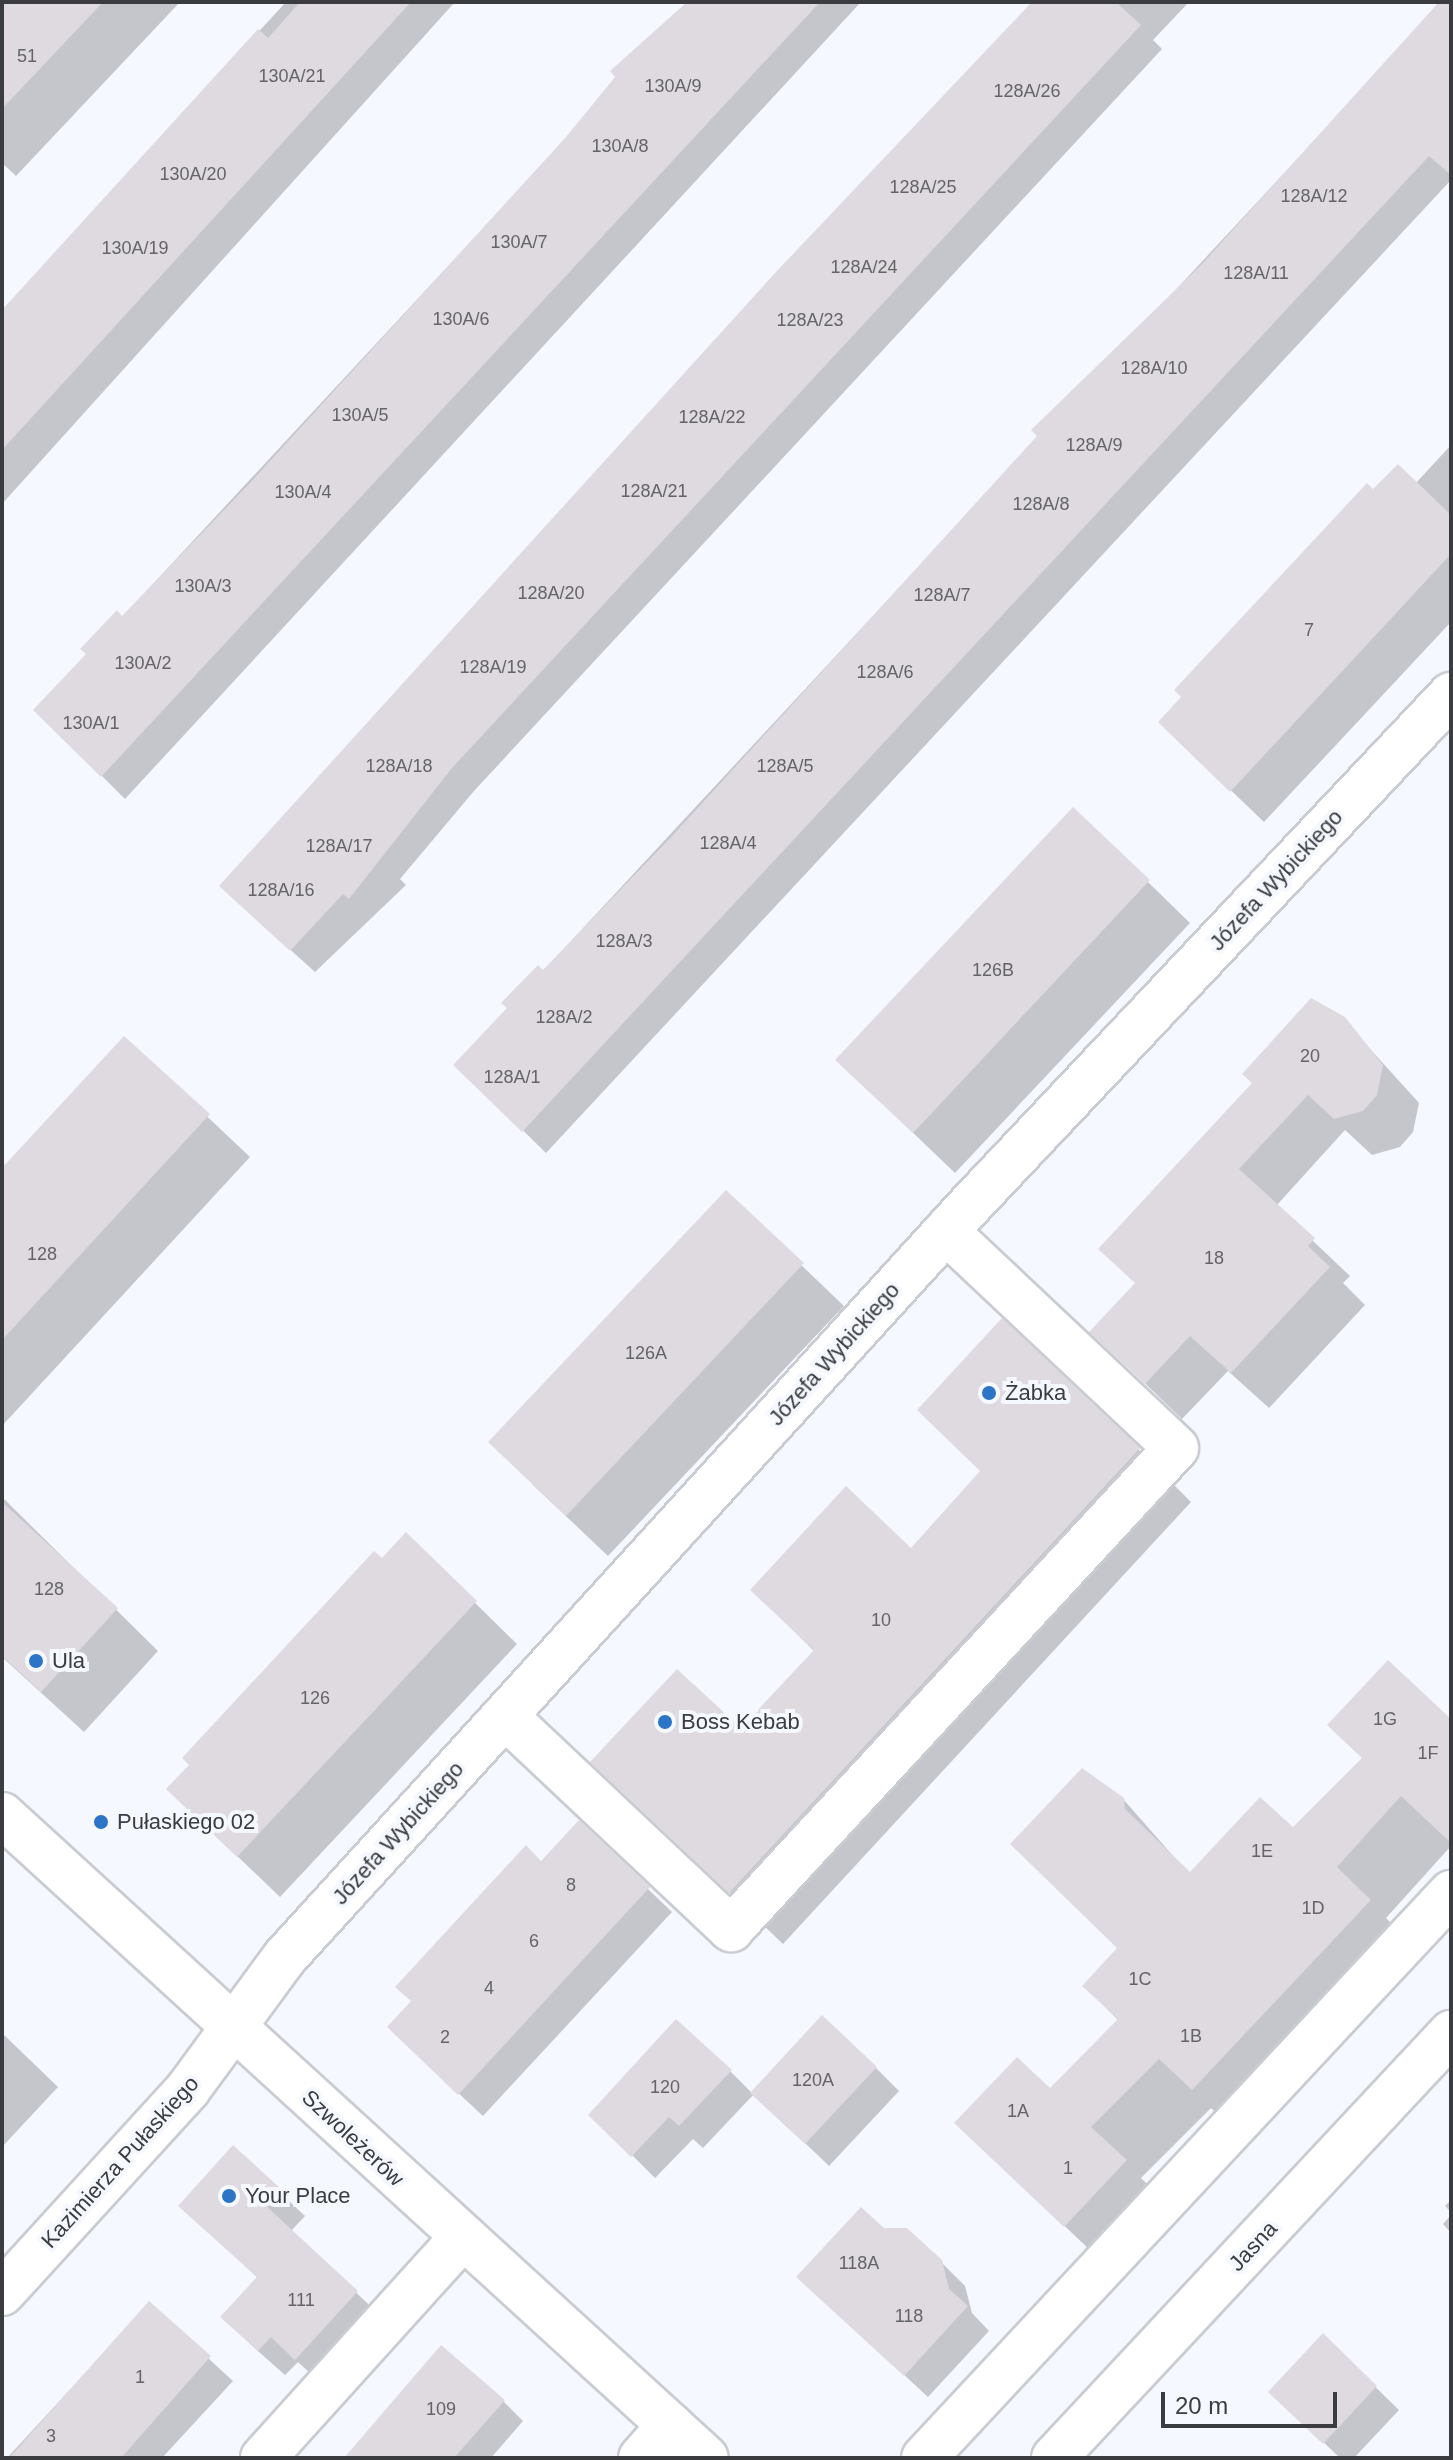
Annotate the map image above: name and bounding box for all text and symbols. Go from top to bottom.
house number: 51 [17,45,37,67]
house number: 130A/21 [258,65,326,87]
house number: 130A/9 [644,75,702,97]
house number: 128A/26 [993,80,1061,102]
house number: 130A/8 [591,135,649,157]
house number: 130A/20 [159,163,227,185]
house number: 128A/25 [889,176,957,198]
house number: 128A/12 [1280,185,1348,207]
house number: 130A/7 [490,231,548,253]
house number: 130A/19 [101,237,169,259]
house number: 128A/24 [830,256,898,278]
house number: 128A/11 [1223,262,1289,284]
house number: 130A/6 [432,308,490,330]
house number: 128A/23 [776,309,844,331]
house number: 128A/10 [1120,357,1188,379]
house number: 130A/5 [331,404,389,426]
house number: 128A/22 [678,406,746,428]
house number: 128A/9 [1065,434,1123,456]
house number: 128A/21 [620,480,688,502]
house number: 130A/4 [274,481,332,503]
house number: 128A/8 [1012,493,1070,515]
house number: 130A/3 [174,575,232,597]
house number: 128A/20 [517,582,585,604]
house number: 128A/7 [913,584,971,606]
house number: 7 [1304,619,1314,641]
house number: 130A/2 [114,652,172,674]
house number: 128A/19 [459,656,527,678]
house number: 128A/6 [856,661,914,683]
house number: 130A/1 [62,712,120,734]
house number: 128A/18 [365,755,433,777]
house number: 128A/5 [756,755,814,777]
street label: Józefa Wybickiego [1204,804,1348,956]
house number: 128A/4 [699,832,757,854]
house number: 128A/17 [305,835,373,857]
house number: 128A/16 [247,879,315,901]
house number: 128A/3 [595,930,653,952]
house number: 126B [972,959,1014,981]
house number: 128A/2 [535,1006,593,1028]
house number: 20 [1300,1045,1320,1067]
house number: 128A/1 [483,1066,541,1088]
house number: 128 [27,1243,57,1265]
house number: 18 [1204,1247,1224,1269]
street label: Józefa Wybickiego [763,1277,905,1431]
house number: 126A [625,1342,667,1364]
place label: Żabka [1005,1380,1066,1406]
marker: Żabka [980,1384,998,1402]
house number: 128 [34,1578,64,1600]
house number: 10 [871,1609,891,1631]
place label: Ula [52,1648,85,1674]
marker: Ula [27,1652,45,1670]
house number: 126 [300,1687,330,1709]
house number: 1G [1373,1708,1397,1730]
place label: Boss Kebab [681,1709,800,1735]
marker: Boss Kebab [656,1713,674,1731]
house number: 1F [1417,1742,1439,1764]
street label: Józefa Wybickiego [327,1756,469,1910]
place label: Pułaskiego 02 [117,1809,255,1835]
marker: Pułaskiego 02 [92,1813,110,1831]
house number: 1E [1251,1840,1273,1862]
house number: 8 [566,1874,576,1896]
house number: 1D [1301,1897,1325,1919]
house number: 6 [529,1930,539,1952]
house number: 1C [1128,1968,1152,1990]
house number: 4 [484,1977,494,1999]
house number: 1B [1180,2025,1202,2047]
house number: 2 [440,2026,450,2048]
house number: 120A [792,2069,834,2091]
street label: Kazimierza Pułaskiego [36,2070,204,2254]
house number: 120 [650,2076,680,2098]
street label: Szwoleżerów [297,2084,409,2192]
house number: 1A [1007,2100,1029,2122]
house number: 1 [1063,2157,1073,2179]
place label: Your Place [245,2183,351,2209]
marker: Your Place [220,2187,238,2205]
street label: Jasna [1223,2216,1283,2276]
house number: 118A [839,2252,879,2274]
house number: 111 [287,2289,315,2311]
house number: 118 [895,2305,923,2327]
house number: 1 [135,2366,145,2388]
scale bar [1165,2376,1341,2426]
text: 20 m [1175,2392,1228,2419]
house number: 109 [426,2398,456,2420]
house number: 3 [46,2425,56,2447]

